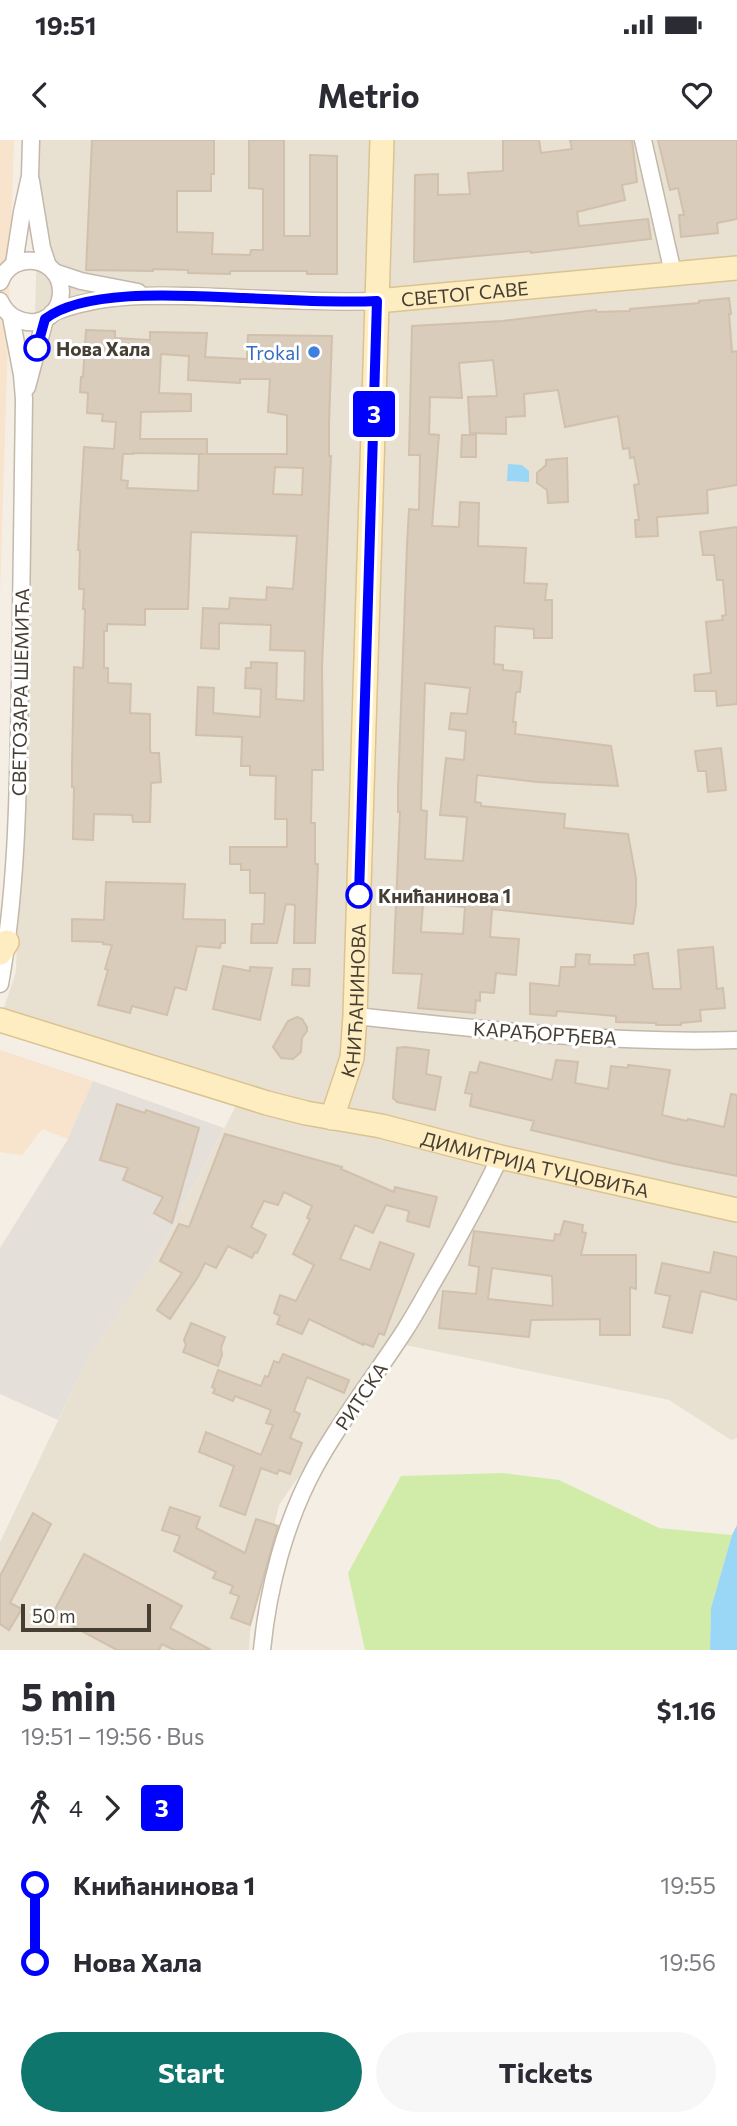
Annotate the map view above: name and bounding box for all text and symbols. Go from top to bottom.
text: 19:51 [35,9,97,40]
text: Metrio [317,75,420,115]
icon: back [21,76,59,114]
icon: heart [678,76,716,114]
street label: СВЕТОГ САВЕ [400,276,529,310]
marker: Нова Хала [24,335,50,361]
place label: Нова Хала [56,337,150,360]
place label: Trokal [246,341,300,364]
marker: Trokal [306,344,322,360]
line badge: 3 [351,391,397,437]
text: 3 [367,399,381,428]
street label: СВЕТОЗАРА ШЕМИЋА [7,588,33,796]
marker: Книћанинова 1 [346,882,372,908]
place label: Книћанинова 1 [378,884,511,907]
street label: КНИЋАНИНОВА [335,923,369,1080]
street label: КАРАЂОРЂЕВА [472,1017,618,1049]
street label: ДИМИТРИЈА ТУЦОВИЋА [419,1126,652,1202]
street label: РИТСКА [330,1358,392,1434]
scale bar [21,1601,150,1633]
text: 50 m [32,1604,76,1627]
text: 5 min [21,1672,116,1719]
text: $1.16 [657,1694,716,1725]
text: 19:51 – 19:56 · Bus [21,1722,204,1750]
icon: walk [21,1789,59,1827]
icon: forward [93,1789,131,1827]
text: 3 [155,1793,169,1822]
text: 4 [69,1794,83,1822]
text: Книћанинова 1 [73,1869,255,1900]
text: 19:55 [660,1871,716,1899]
text: Нова Хала [73,1946,202,1977]
text: 19:56 [660,1948,716,1976]
button: Start [21,2032,362,2112]
button: Tickets [376,2032,716,2112]

